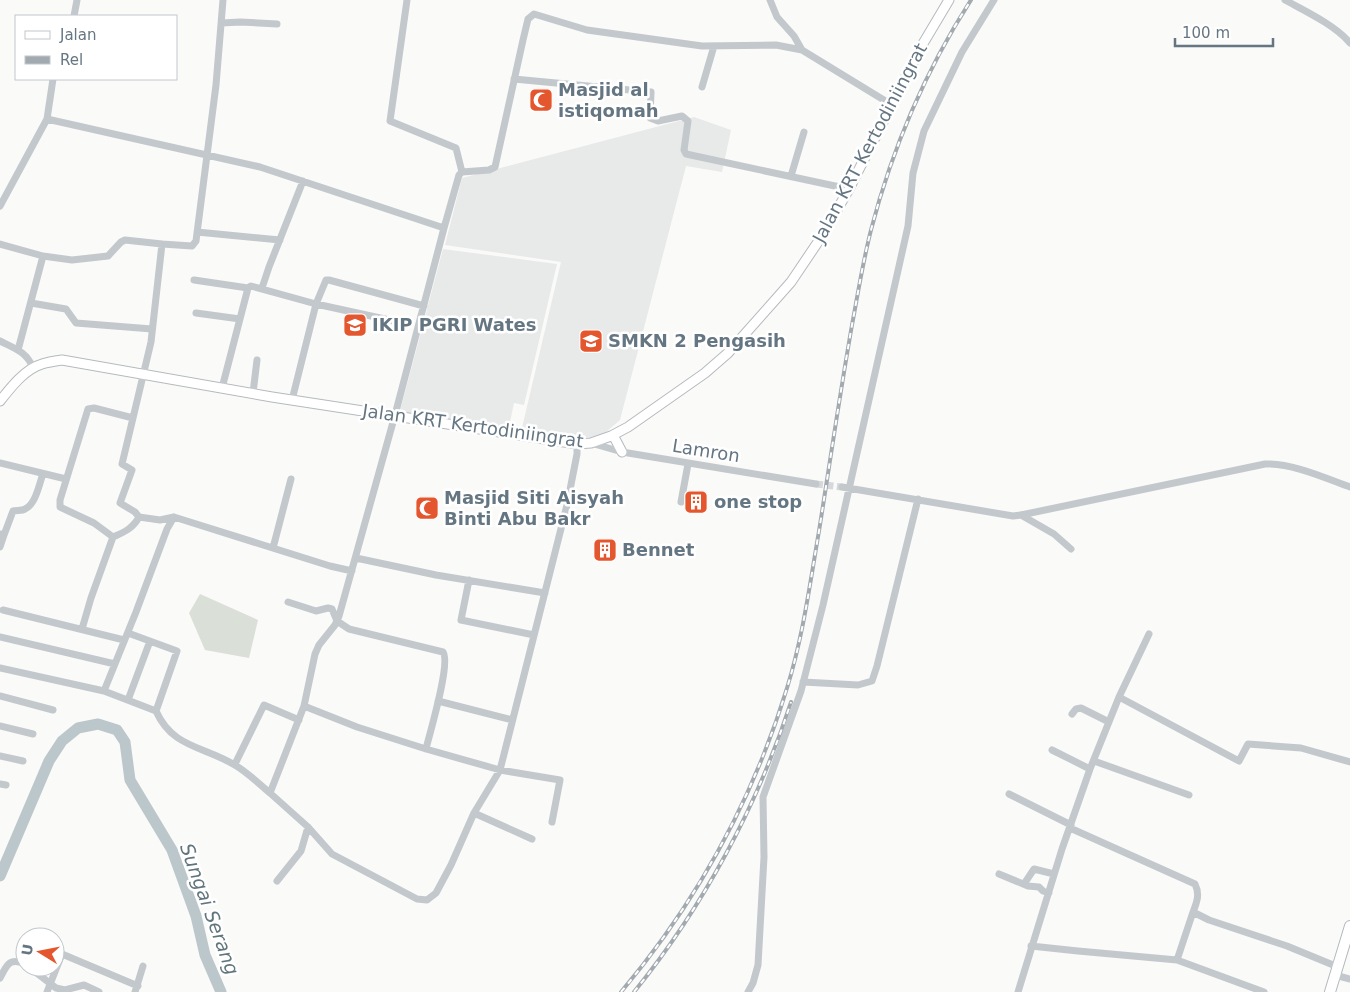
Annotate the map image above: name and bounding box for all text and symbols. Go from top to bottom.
legend [15,15,178,80]
scale bar [1175,15,1272,47]
text: 100 m [1182,24,1230,42]
text: Jalan [59,26,96,44]
street label: Jalan KRT Kertodiniingrat [808,39,931,247]
text: Rel [60,51,83,69]
place label: Masjid al istiqomah [558,79,659,121]
mosque icon: Masjid al istiqomah [528,87,554,113]
school or university icon: IKIP PGRI Wates [342,312,368,338]
place label: IKIP PGRI Wates [372,314,536,335]
school or university icon: SMKN 2 Pengasih [578,328,604,354]
place label: SMKN 2 Pengasih [608,330,786,351]
street label: Jalan KRT Kertodiniingrat [360,399,585,451]
street label: Lamron [671,435,741,466]
place label: Masjid Siti Aisyah Binti Abu Bakr [444,487,624,529]
building icon: one stop [683,489,709,515]
place label: one stop [714,491,802,512]
mosque icon: Masjid Siti Aisyah Binti Abu Bakr [414,495,440,521]
building icon: Bennet [592,537,618,563]
place label: Bennet [622,539,695,560]
water label: Sungai Serang [176,840,244,978]
north arrow [15,927,65,977]
text: U [18,943,36,957]

